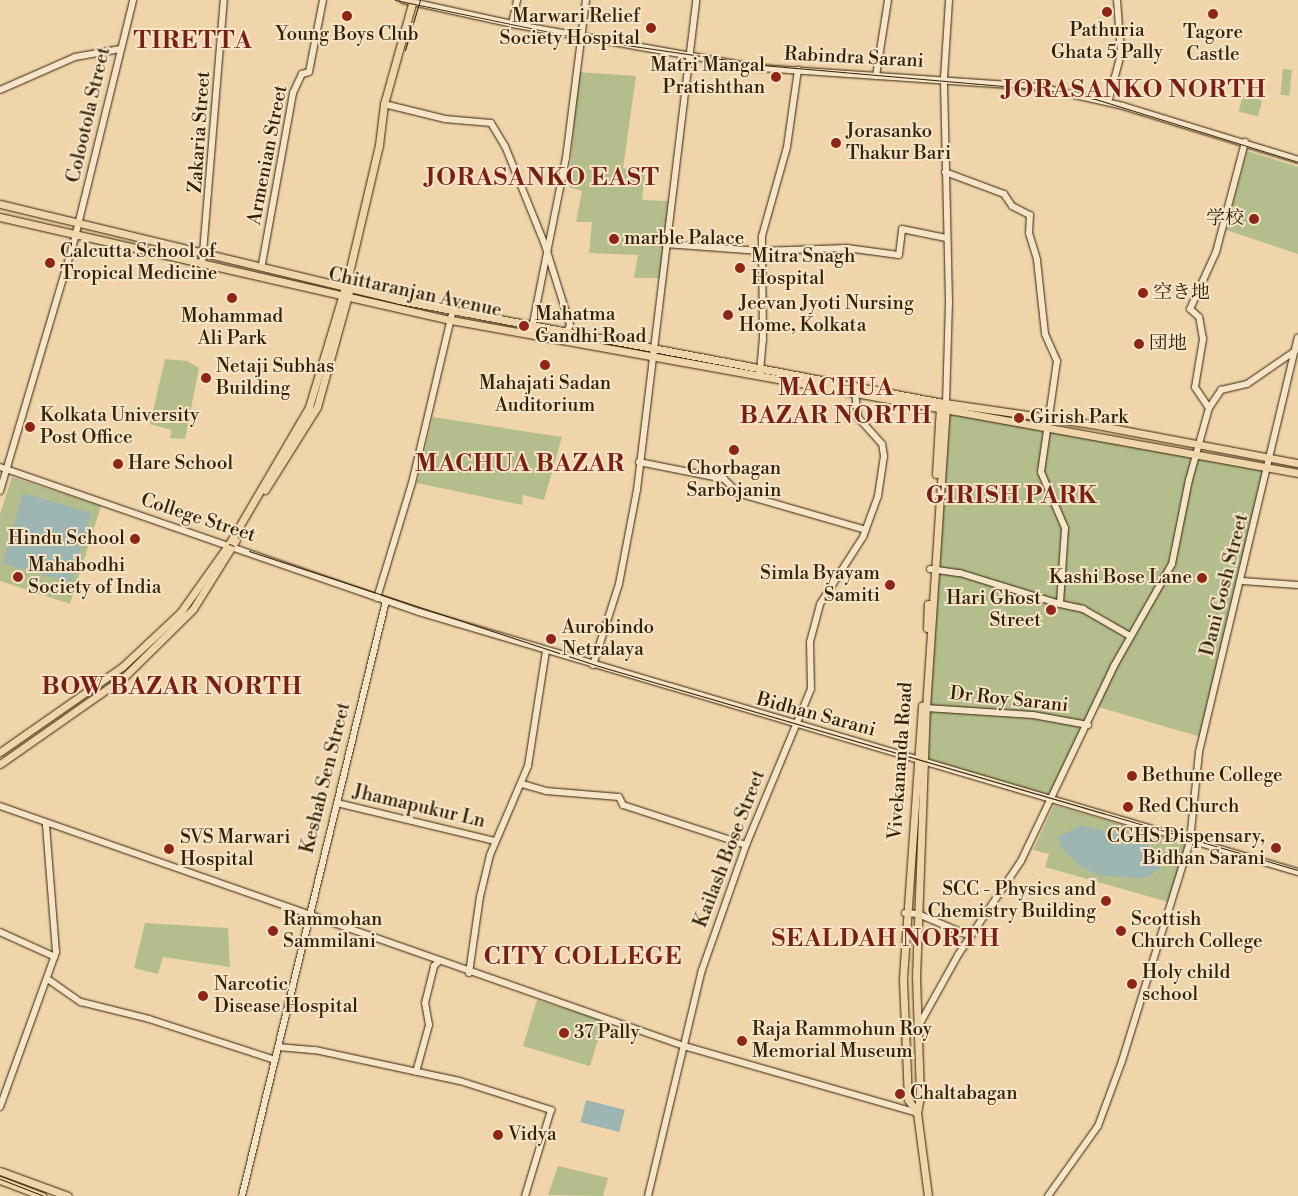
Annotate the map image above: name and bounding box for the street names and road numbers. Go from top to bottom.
street label: Rabindra Sarani [784,43,924,73]
street label: Colootola Street [62,45,116,185]
street label: Zakaria Street [184,70,216,194]
street label: Armenian Street [243,83,293,227]
street label: Chittaranjan Avenue [326,263,504,323]
street label: College Street [138,489,258,547]
street label: Dani Gosh Street [1196,512,1254,658]
street label: Vivekananda Road [884,681,918,841]
street label: Dr Roy Sarani [949,682,1069,718]
street label: Bidhan Sarani [754,688,878,742]
street label: Keshab Sen Street [296,700,356,856]
street label: Kailash Bose Street [689,767,771,931]
street label: Jhamapukur Ln [351,781,487,833]

